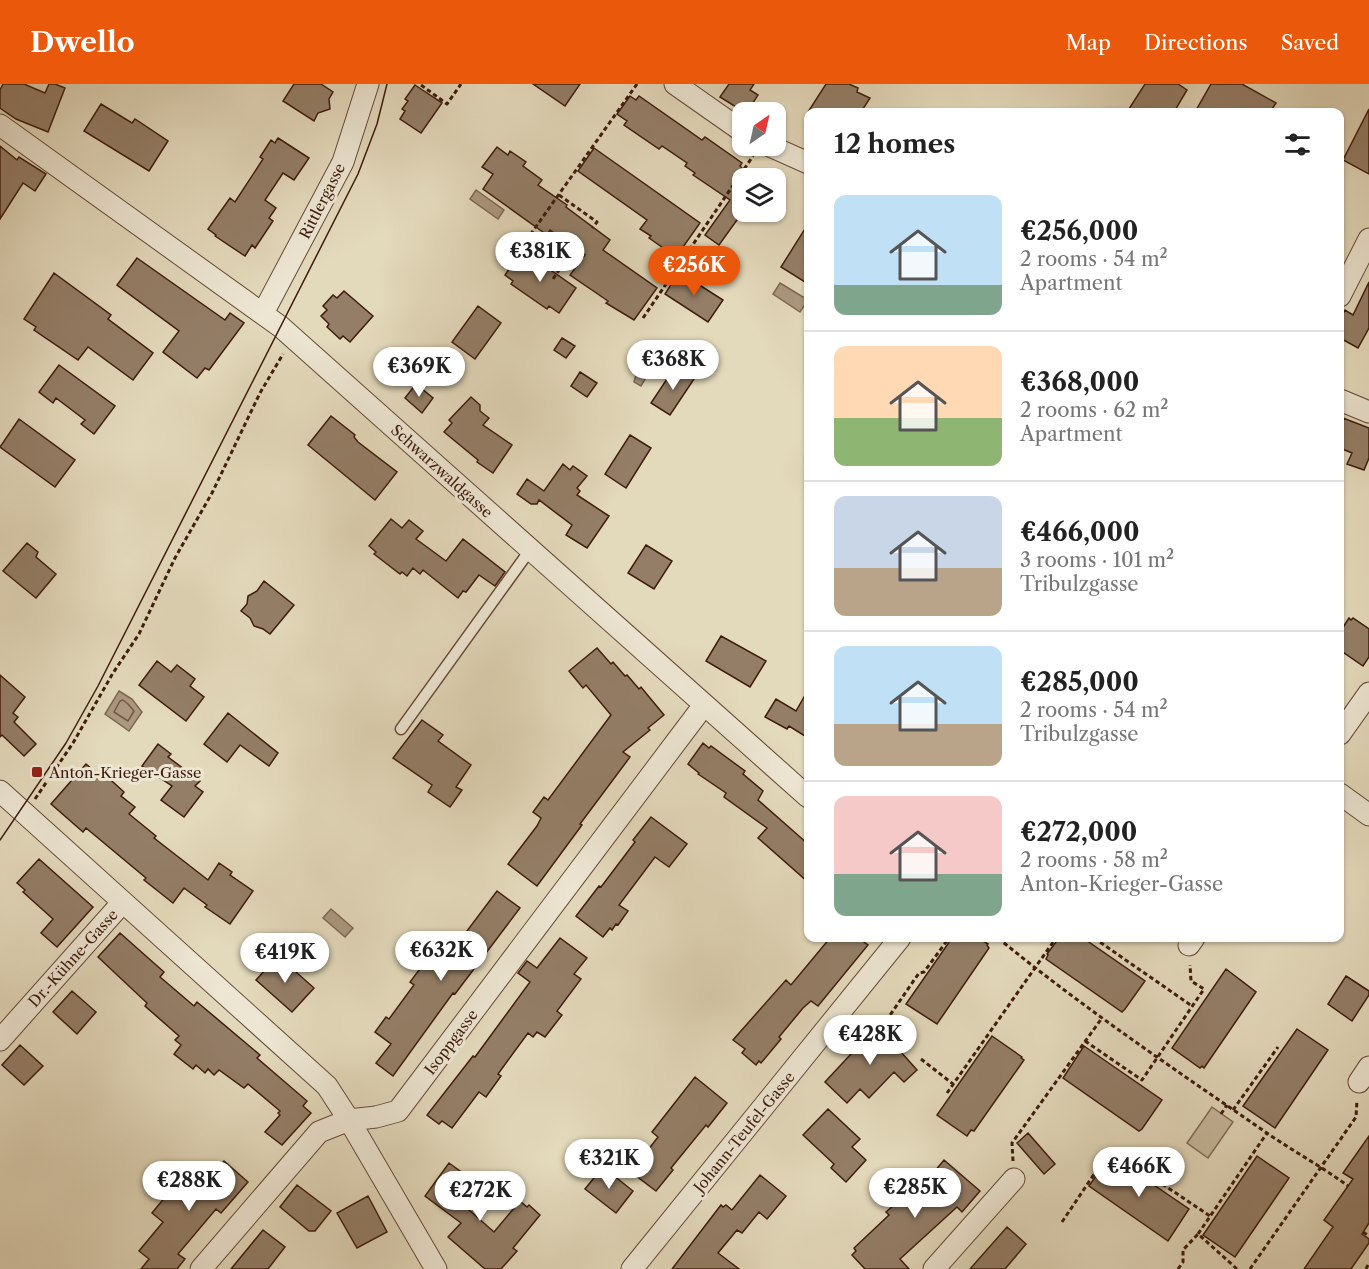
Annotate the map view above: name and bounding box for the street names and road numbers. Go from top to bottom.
street label: Rittlergasse [295,160,349,242]
street label: Schwarzwaldgasse [387,420,497,522]
street label: Dr.-Kühne-Gasse [24,905,122,1011]
street label: Isoppgasse [420,1006,482,1078]
street label: Johann-Teufel-Gasse [688,1068,799,1198]

